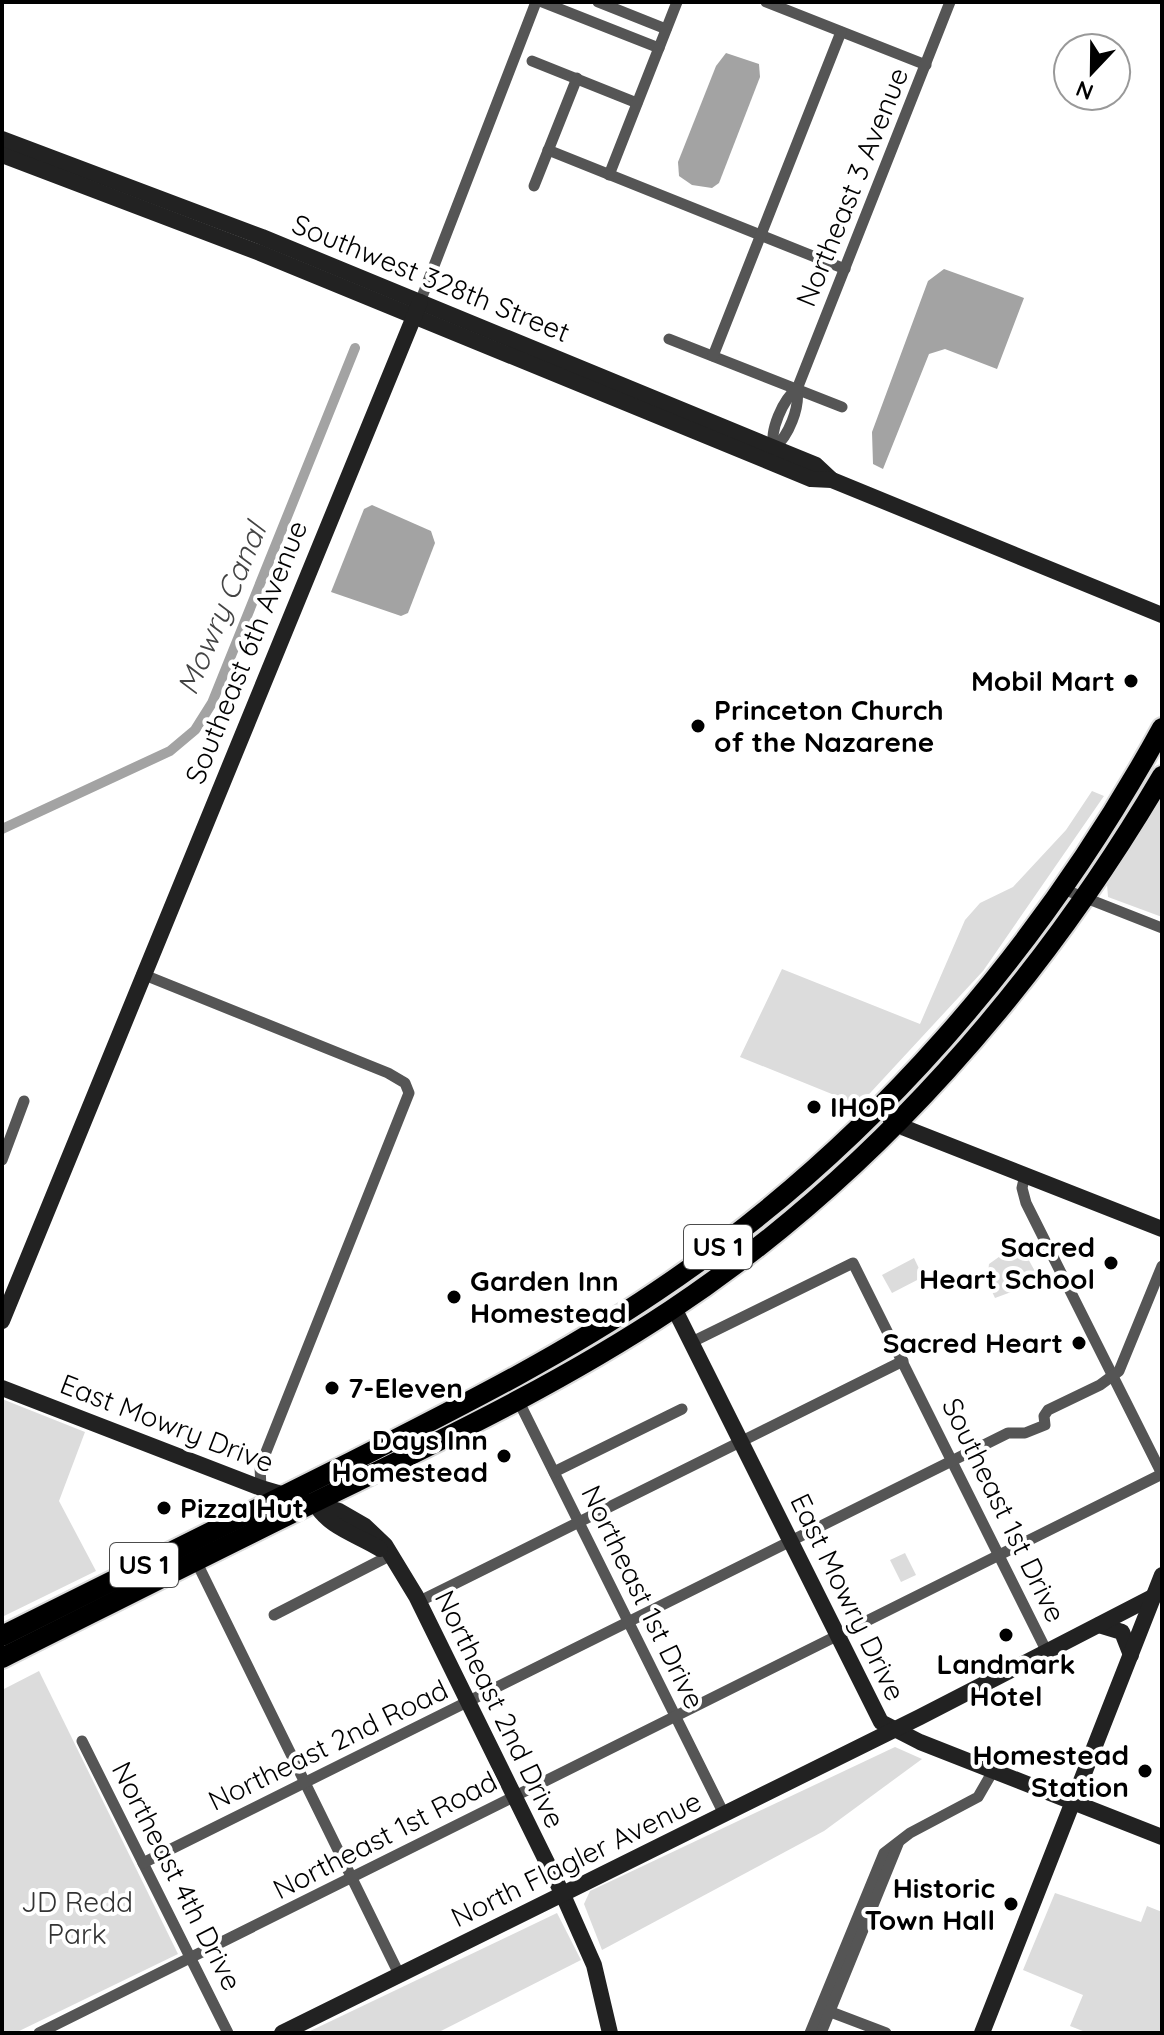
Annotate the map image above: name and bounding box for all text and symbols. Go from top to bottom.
north arrow [1052,32,1132,112]
street label: Northeast 3 Avenue [788,62,915,311]
text: N [1072,75,1097,107]
street label: Southwest 328th Street [287,206,575,349]
water label: Mowry Canal [168,514,275,700]
street label: Southeast 6th Avenue [177,515,314,789]
place label: Mobil Mart [971,663,1115,698]
marker: Mobil Mart [1122,672,1140,690]
place label: Princeton Church of the Nazarene [714,692,944,759]
marker: Princeton Church of the Nazarene [689,717,707,735]
place label: IHOP [830,1089,896,1124]
marker: IHOP [805,1098,823,1116]
road number: US 1 [684,1225,752,1269]
place label: Sacred Heart School [919,1229,1095,1296]
marker: Sacred Heart School [1102,1254,1120,1272]
place label: Garden Inn Homestead [470,1263,627,1330]
marker: Garden Inn Homestead [445,1288,463,1306]
place label: Sacred Heart [883,1325,1063,1360]
marker: Sacred Heart [1070,1334,1088,1352]
street label: East Mowry Drive [55,1366,279,1479]
place label: 7-Eleven [348,1370,463,1405]
marker: 7-Eleven [323,1379,341,1397]
street label: Southeast 1st Drive [935,1392,1074,1628]
place label: Days Inn Homestead [331,1422,488,1489]
marker: Days Inn Homestead [495,1447,513,1465]
street label: Northeast 1st Drive [574,1479,713,1714]
street label: East Mowry Drive [783,1488,914,1706]
place label: Pizza Hut [180,1490,304,1525]
marker: Pizza Hut [155,1499,173,1517]
road number: US 1 [110,1543,178,1587]
street label: Northeast 2nd Drive [428,1584,573,1833]
marker: Landmark Hotel [997,1626,1015,1644]
place label: Landmark Hotel [936,1646,1076,1713]
street label: Northeast 2nd Road [202,1671,453,1818]
place label: Homestead Station [972,1737,1129,1804]
street label: Northeast 4th Drive [105,1756,250,1996]
marker: Homestead Station [1136,1762,1154,1780]
street label: Northeast 1st Road [267,1763,503,1906]
street label: North Flagler Avenue [445,1783,707,1934]
place label: Historic Town Hall [864,1870,995,1937]
park label: JD Redd Park [21,1884,133,1951]
marker: Historic Town Hall [1002,1895,1020,1913]

